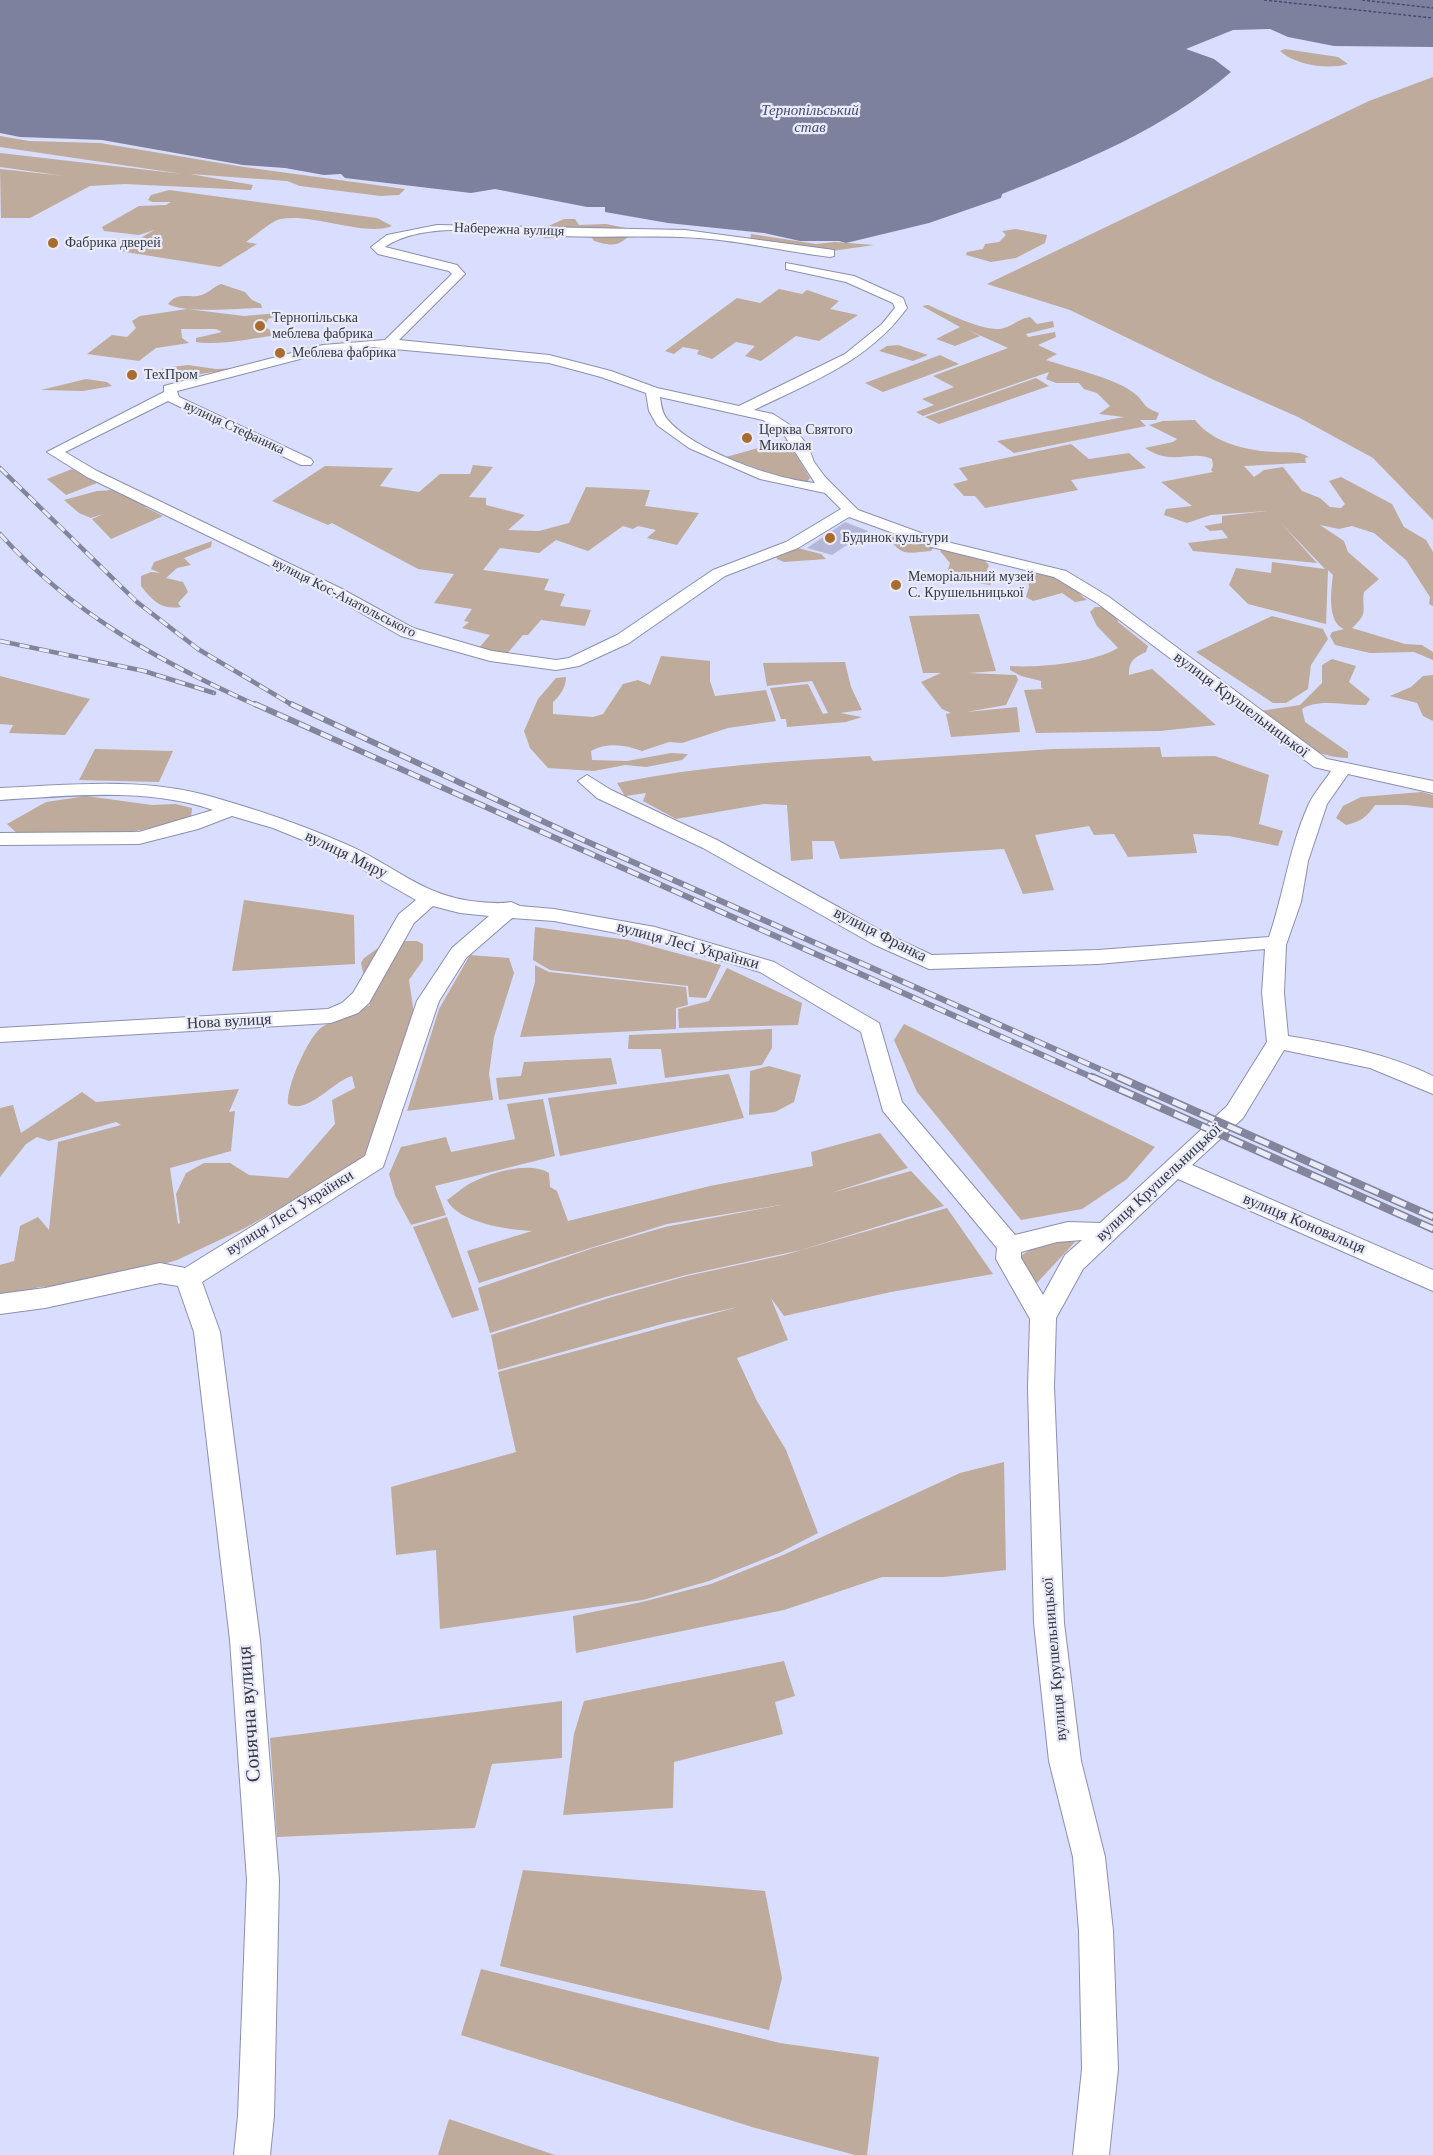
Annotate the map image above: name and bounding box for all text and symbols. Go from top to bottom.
water label: Тернопільський став [761,102,859,137]
street label: Набережна вулиця [453,220,565,240]
place label: Фабрика дверей [65,235,161,251]
marker: Фабрика дверей [46,236,60,250]
place label: Тернопільська меблева фабрика [272,310,373,342]
marker: Тернопільська меблева фабрика [253,319,267,333]
place label: Меблева фабрика [292,345,396,361]
marker: Меблева фабрика [273,346,287,360]
place label: ТехПром [144,367,198,383]
marker: ТехПром [125,368,139,382]
street label: вулиця Стефаника [181,397,287,459]
place label: Церква Святого Миколая [759,422,853,454]
marker: Церква Святого Миколая [740,431,754,445]
place label: Будинок культури [842,530,948,546]
marker: Будинок культури [823,531,837,545]
street label: вулиця Кос-Анатольського [269,554,419,642]
place label: Меморіальний музей С. Крушельницької [908,569,1034,602]
marker: Меморіальний музей С. Крушельницької [889,578,903,592]
street label: вулиця Крушельницької [1170,648,1312,762]
street label: вулиця Миру [302,827,390,883]
street label: вулиця Франка [830,903,930,967]
street label: вулиця Лесі Українки [615,918,761,974]
street label: Нова вулиця [186,1010,272,1034]
street label: вулиця Крушельницької [1092,1120,1226,1246]
street label: вулиця Лесі Українки [223,1166,357,1260]
street label: вулиця Коновальця [1240,1190,1368,1258]
street label: вулиця Крушельницької [1038,1576,1072,1742]
street label: Сонячна вулиця [233,1645,267,1783]

